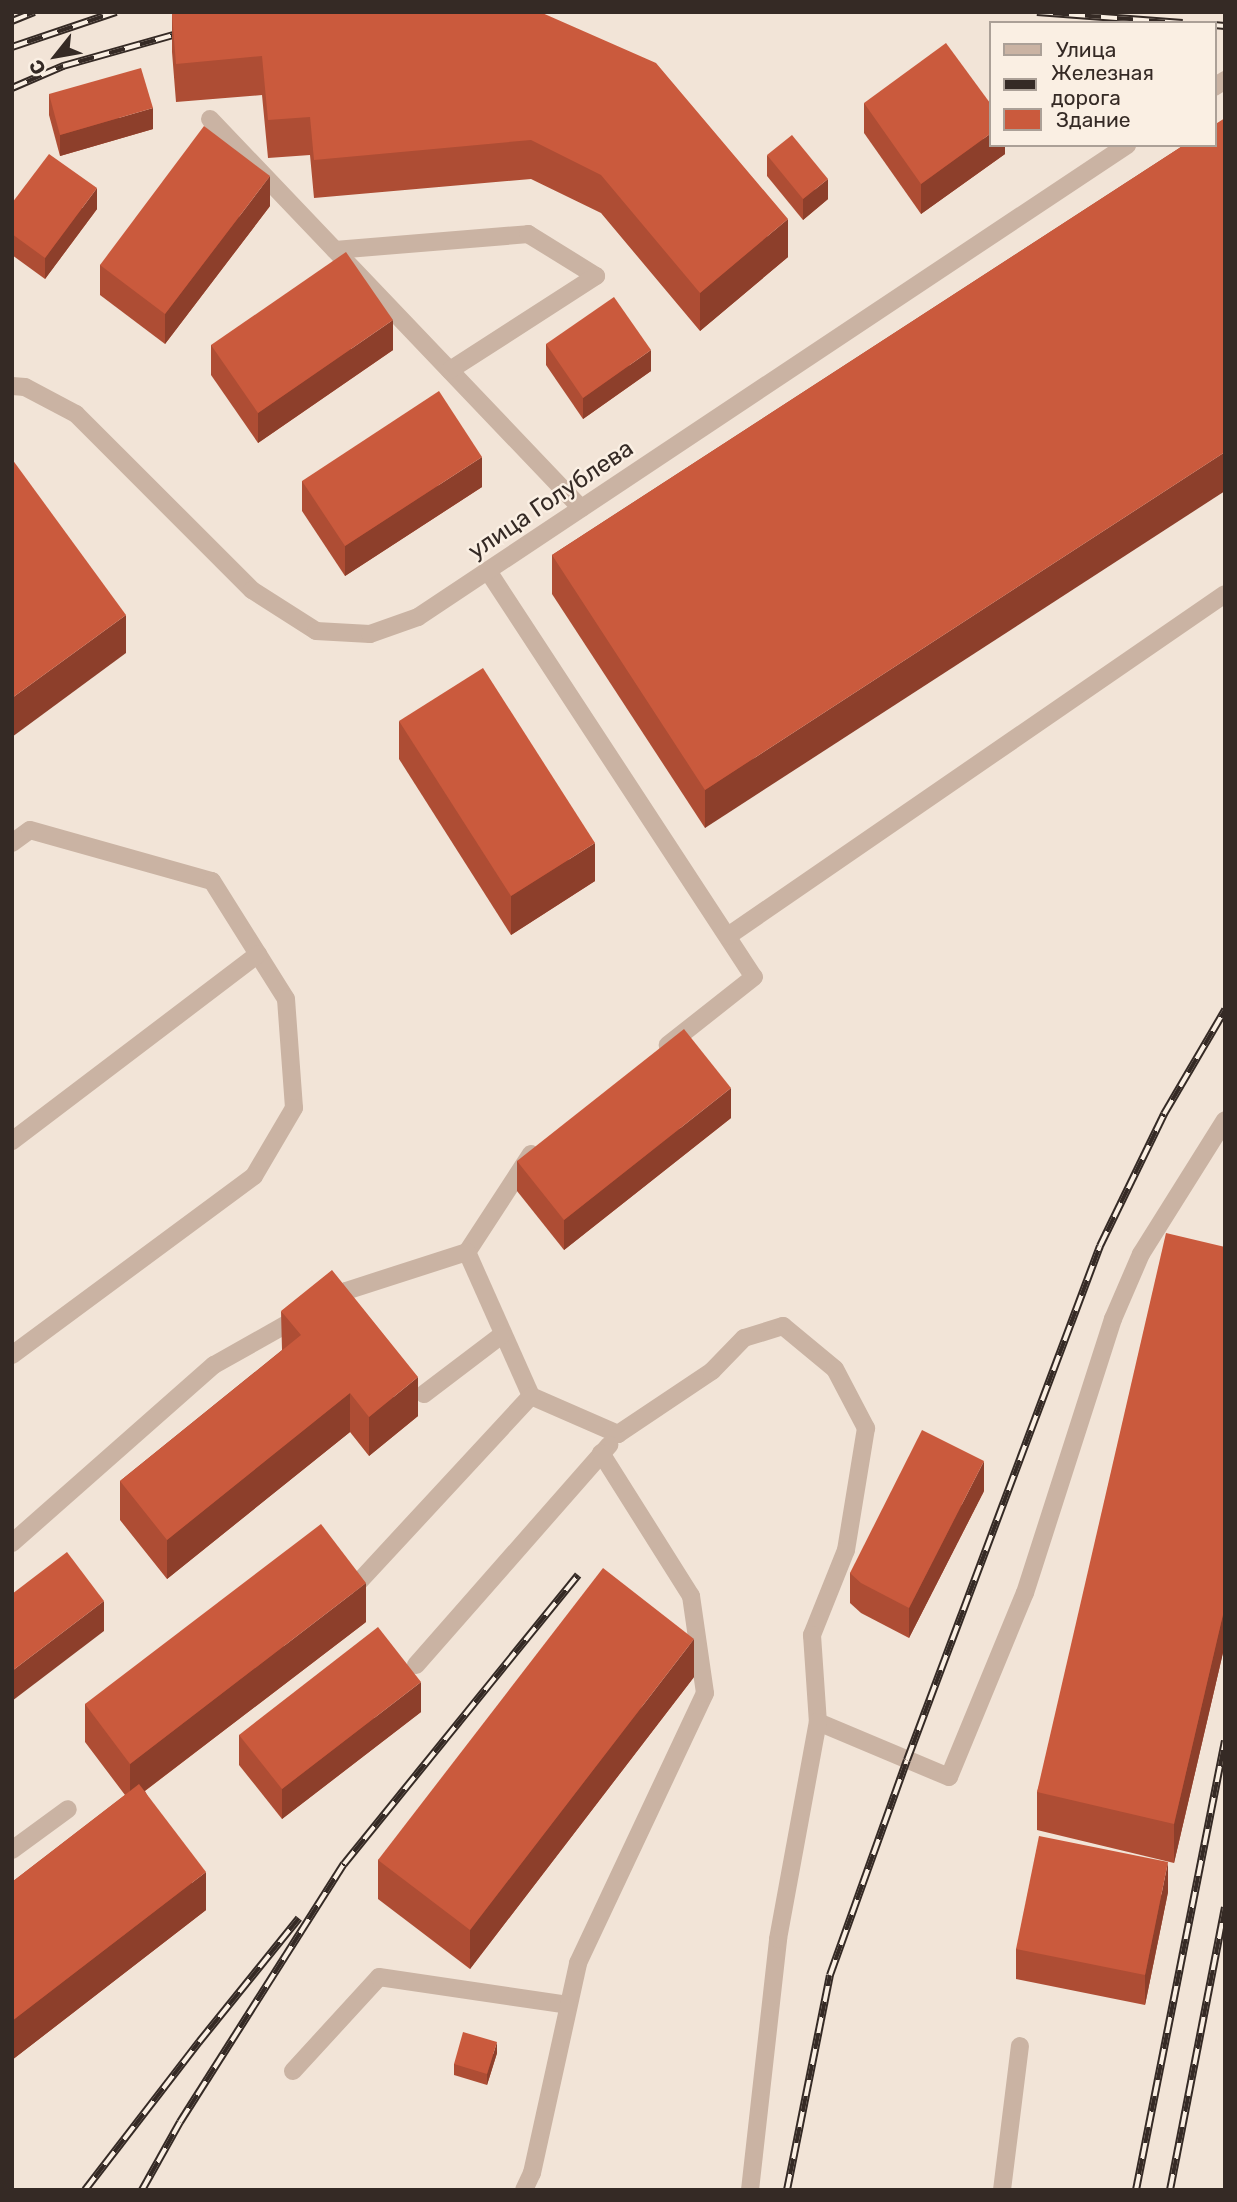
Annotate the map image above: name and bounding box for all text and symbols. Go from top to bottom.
north arrow [21,21,91,91]
legend [988,21,1216,147]
text: Улица [1056,37,1116,62]
text: С [24,55,51,79]
text: Железная дорога [1051,60,1154,110]
text: Здание [1056,107,1131,132]
street label: улица Голублева [463,434,639,566]

